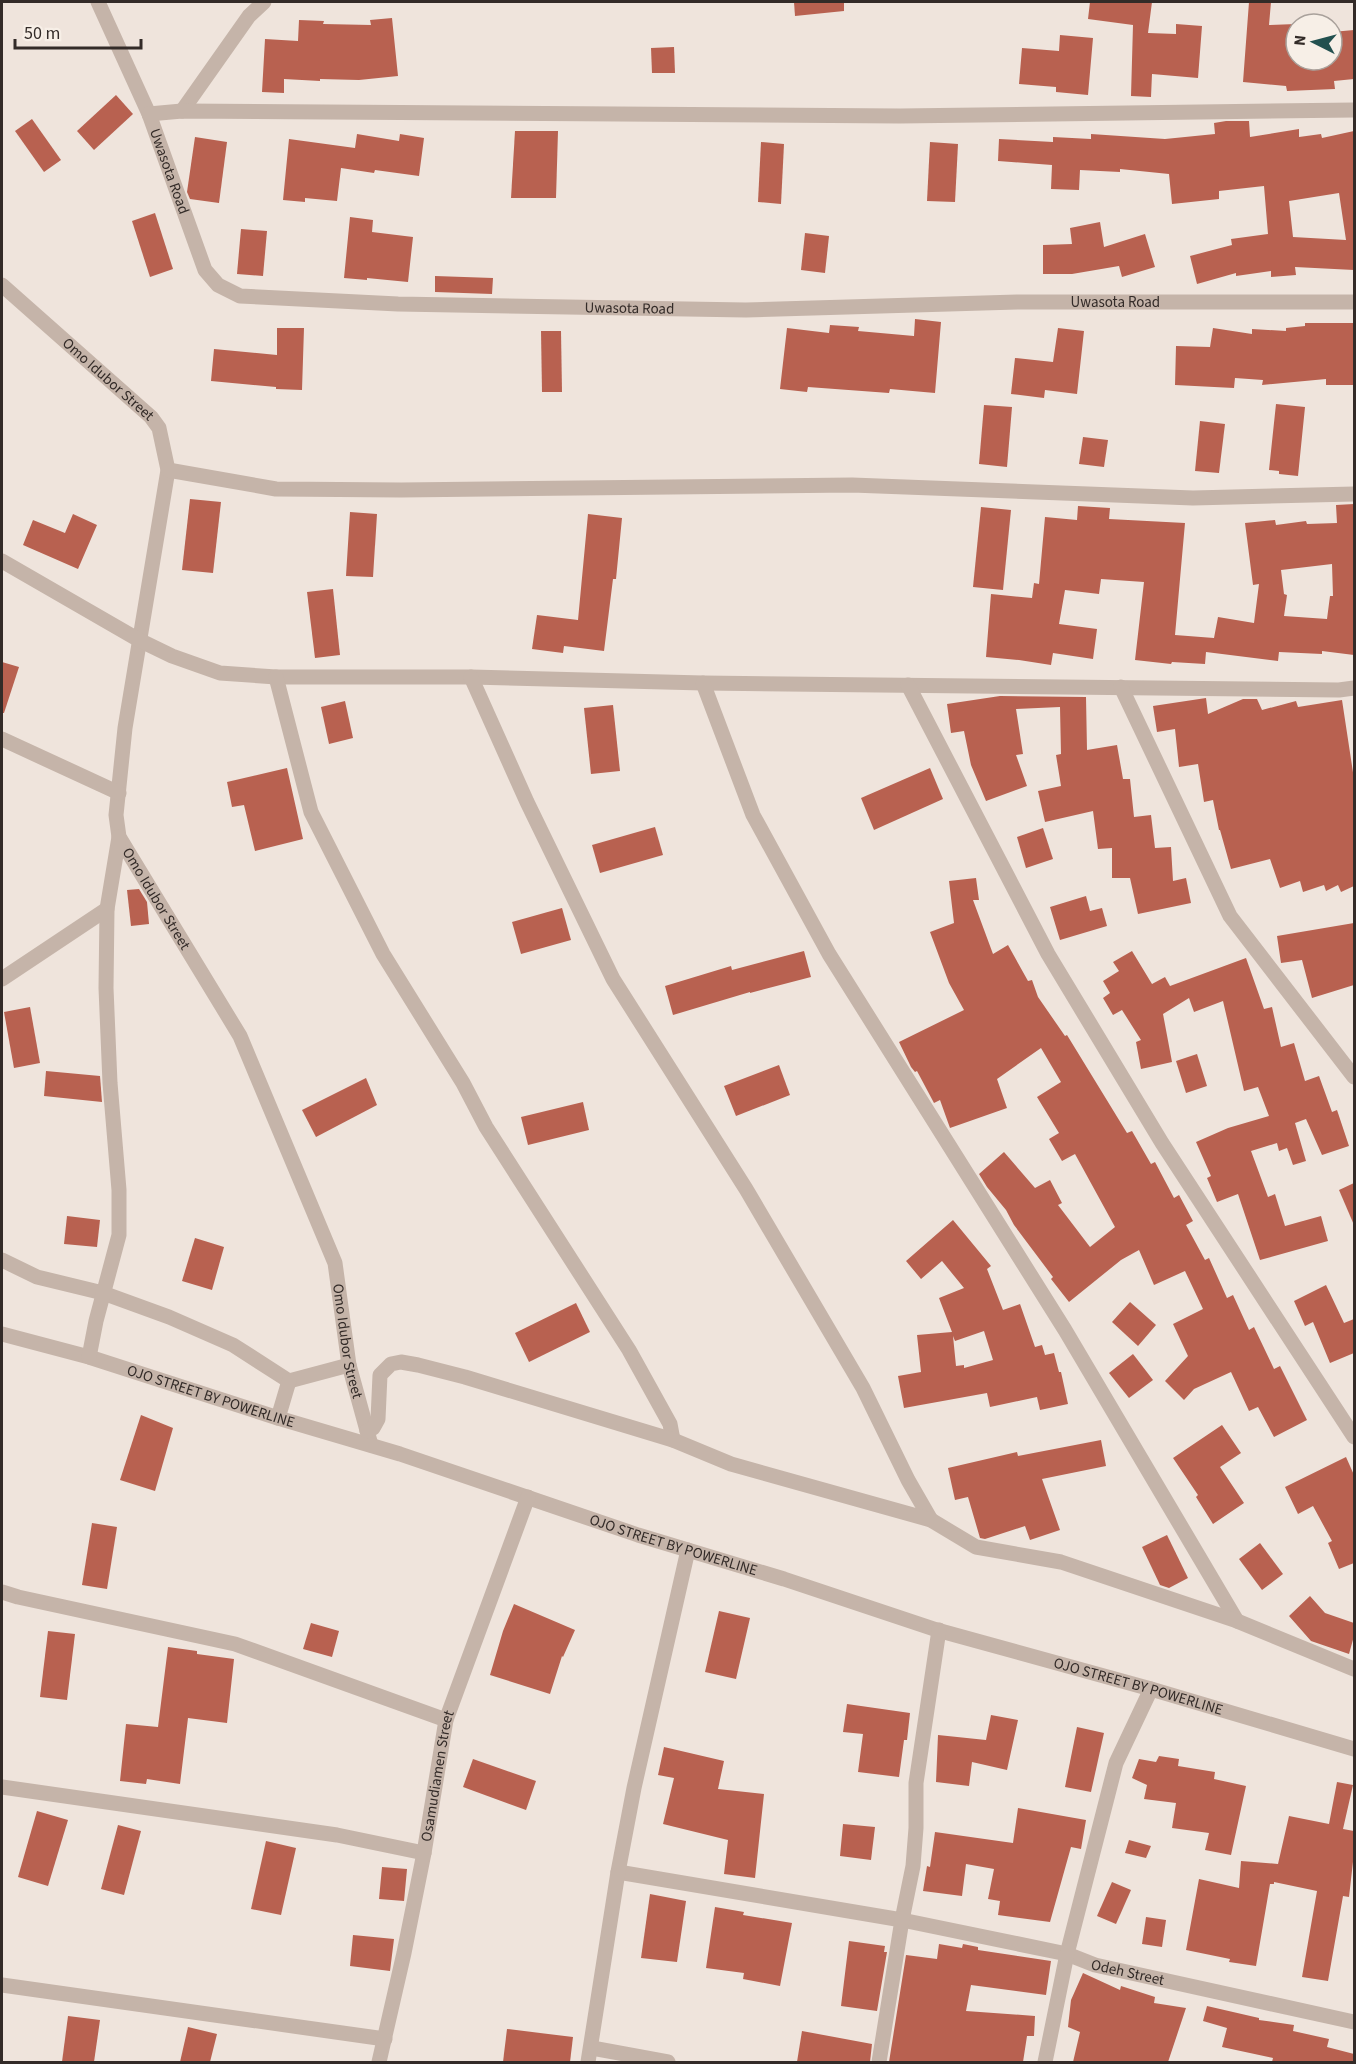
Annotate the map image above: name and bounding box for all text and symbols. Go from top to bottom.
scale bar [15,12,141,50]
north arrow [1284,12,1344,72]
text: 50 m [24,21,60,46]
text: N [1289,34,1312,47]
street label: Uwasota Road [145,126,195,217]
street label: Uwasota Road [1071,292,1160,313]
street label: Uwasota Road [585,297,674,319]
street label: Omo Idubor Street [58,333,159,426]
street label: Omo Idubor Street [117,844,196,954]
street label: Omo Idubor Street [327,1282,368,1401]
street label: OJO STREET BY POWERLINE [124,1359,297,1433]
street label: OJO STREET BY POWERLINE [587,1509,760,1581]
street label: OJO STREET BY POWERLINE [1051,1652,1226,1720]
street label: Osamudiamen Street [416,1707,459,1843]
street label: Odeh Street [1089,1954,1166,1990]

